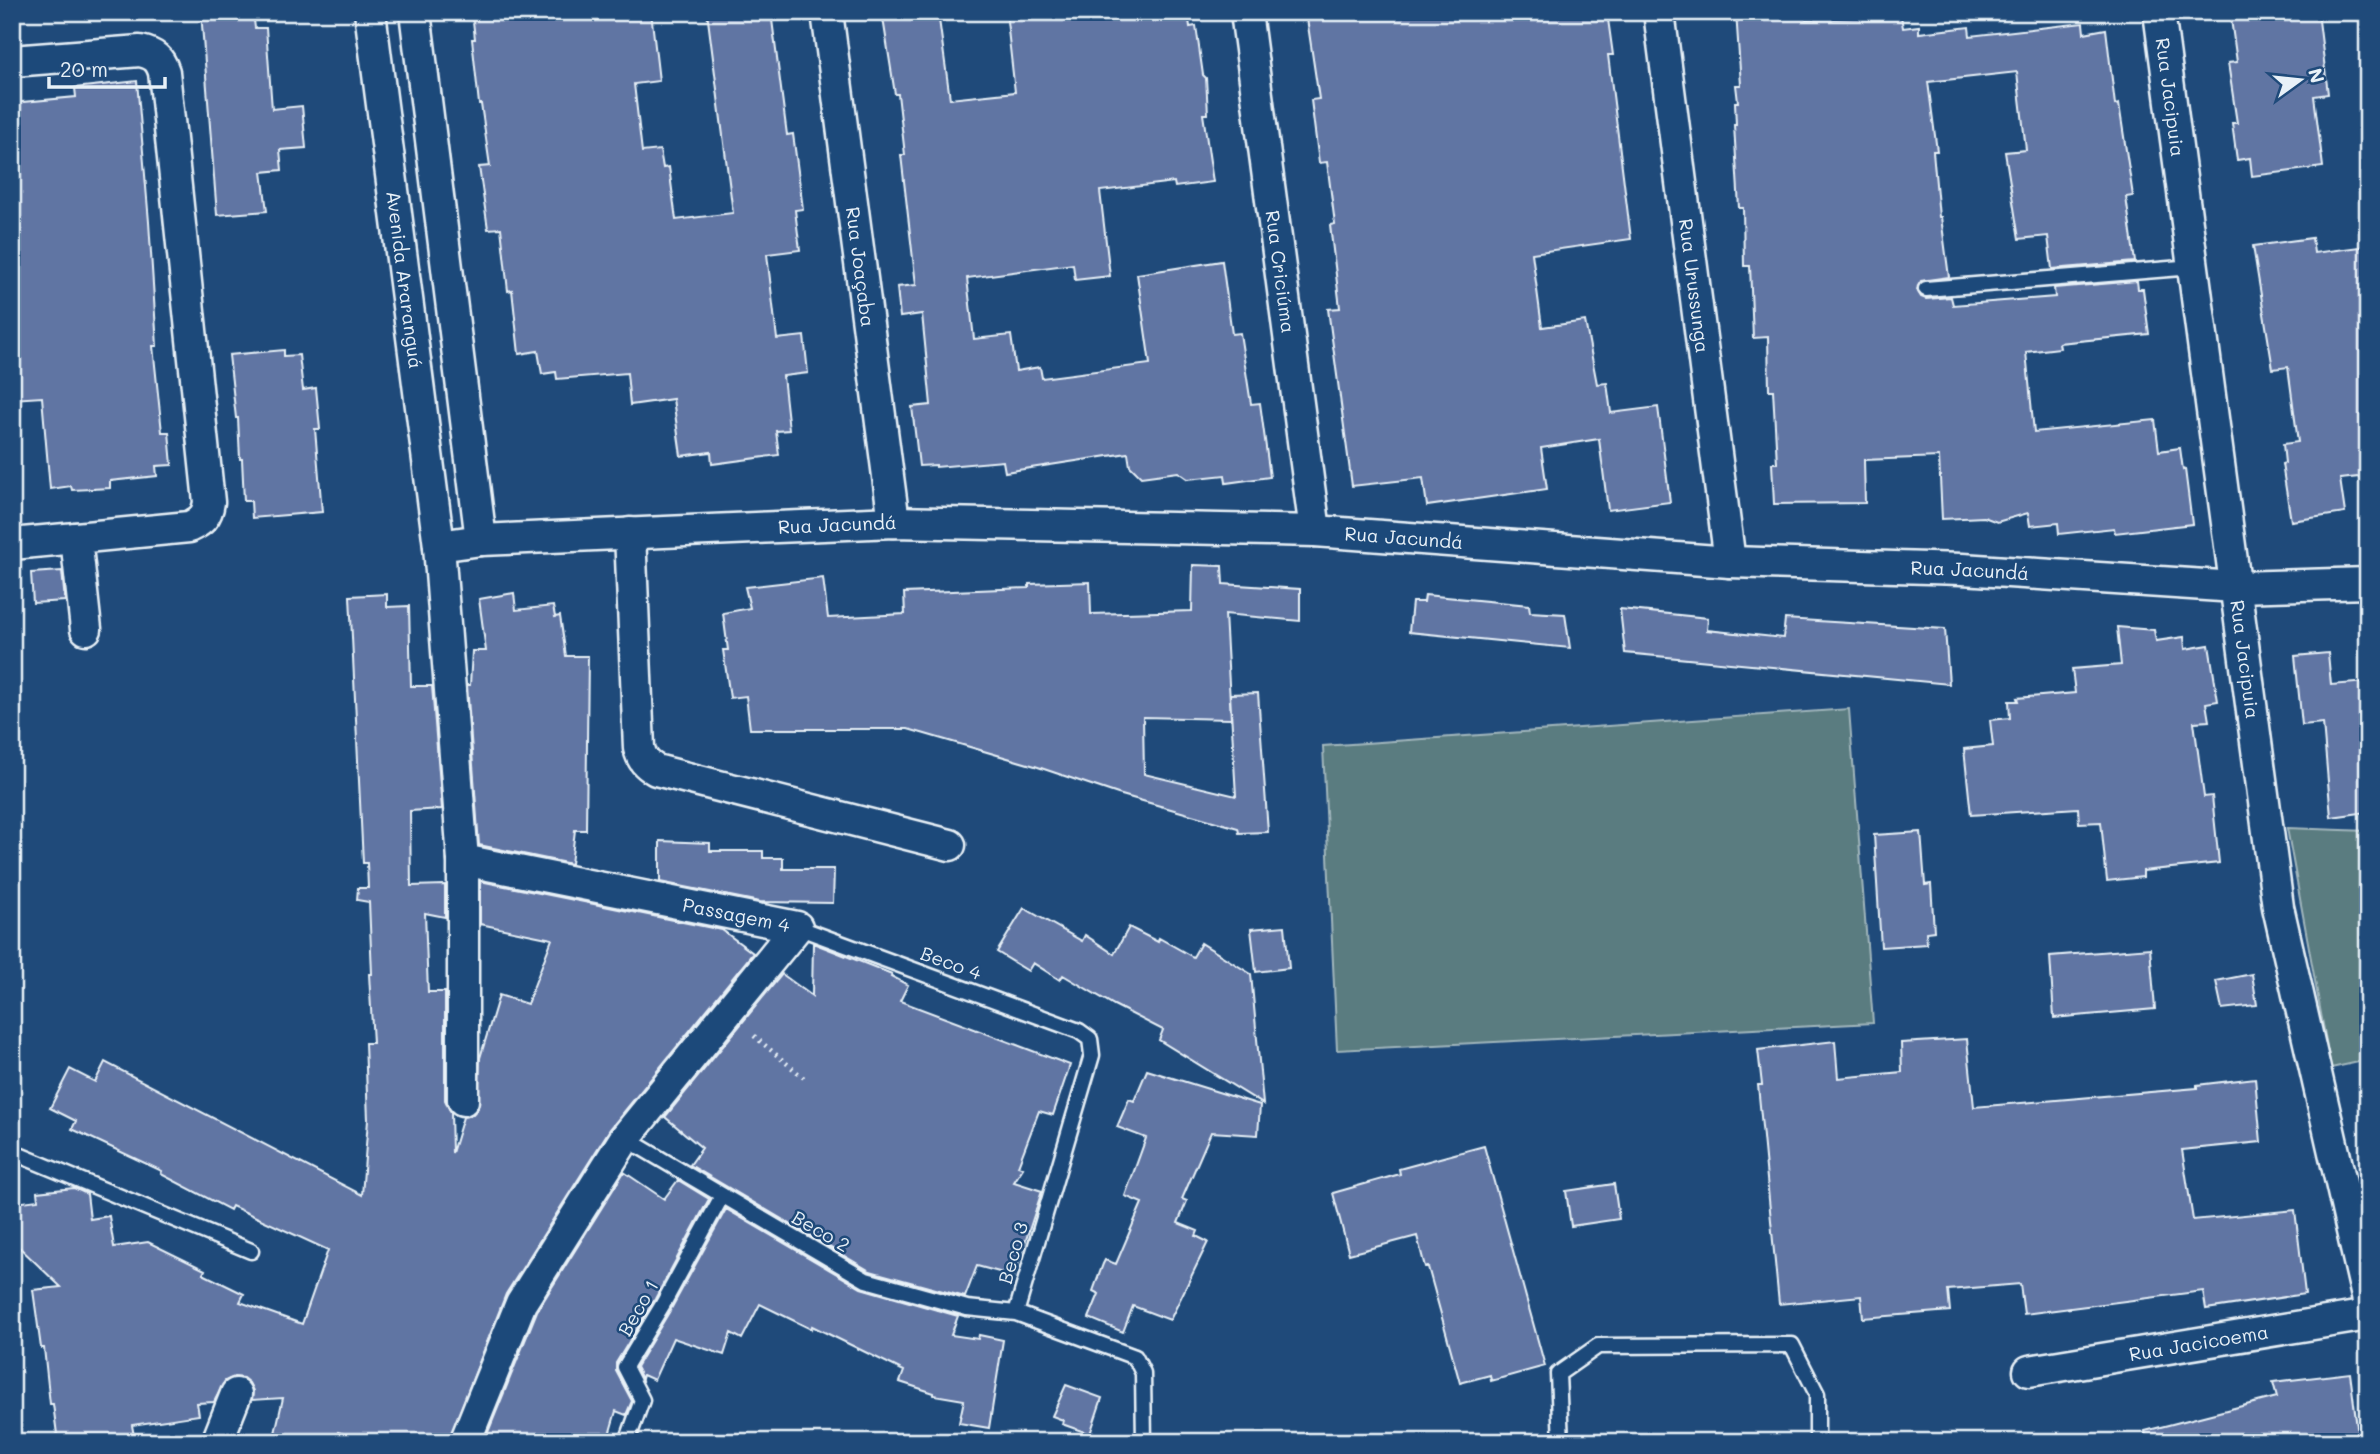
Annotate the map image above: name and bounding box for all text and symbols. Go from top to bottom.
street label: Rua Jacipuia [2151,36,2191,158]
scale bar [49,46,164,90]
north arrow [2264,46,2334,116]
text: 20 m [60,55,108,82]
text: N [2303,65,2331,86]
street label: Avenida Araranguá [381,189,429,370]
street label: Rua Joaçaba [841,205,881,328]
street label: Rua Criciúma [1260,209,1302,335]
street label: Rua Urussunga [1674,217,1716,354]
street label: Rua Jacundá [777,509,897,539]
street label: Rua Jacundá [1344,520,1464,554]
street label: Rua Jacundá [1910,554,2030,585]
street label: Rua Jacipuia [2225,598,2266,720]
street label: Passagem 4 [680,891,792,937]
street label: Beco 4 [917,940,985,985]
street label: Beco 2 [788,1204,855,1257]
street label: Beco 3 [992,1219,1033,1287]
street label: Beco 1 [612,1275,664,1340]
street label: Rua Jacicoema [2127,1319,2270,1366]

